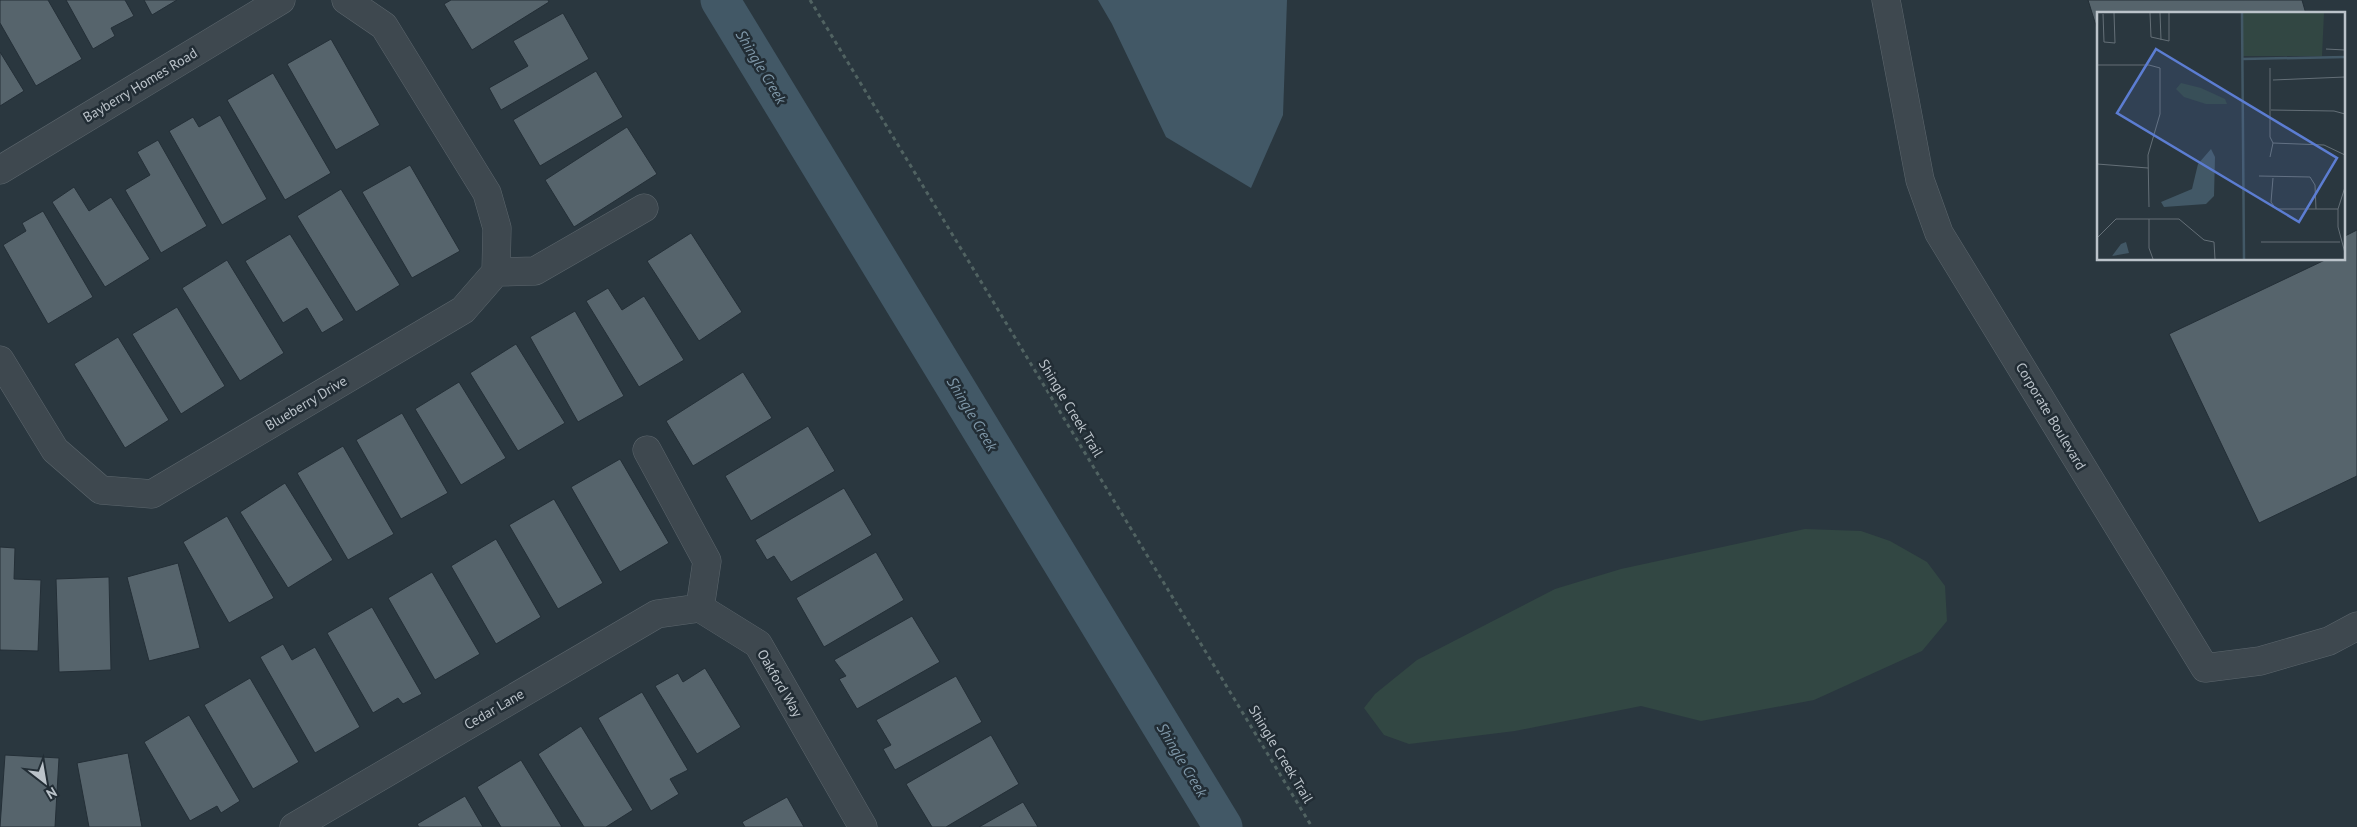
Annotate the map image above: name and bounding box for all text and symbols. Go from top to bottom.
inset map [2097,12,2344,260]
water label: Shingle Creek [732,26,792,108]
street label: Bayberry Homes Road [80,44,200,126]
street label: Shingle Creek Trail [1035,356,1107,460]
street label: Corporate Boulevard [2012,359,2090,473]
street label: Blueberry Drive [262,372,350,434]
water label: Shingle Creek [943,373,1003,455]
street label: Oakford Way [753,646,807,721]
street label: Cedar Lane [461,685,527,733]
street label: Shingle Creek Trail [1245,702,1317,806]
water label: Shingle Creek [1153,719,1213,801]
north arrow [20,757,70,807]
text: N [43,783,60,803]

